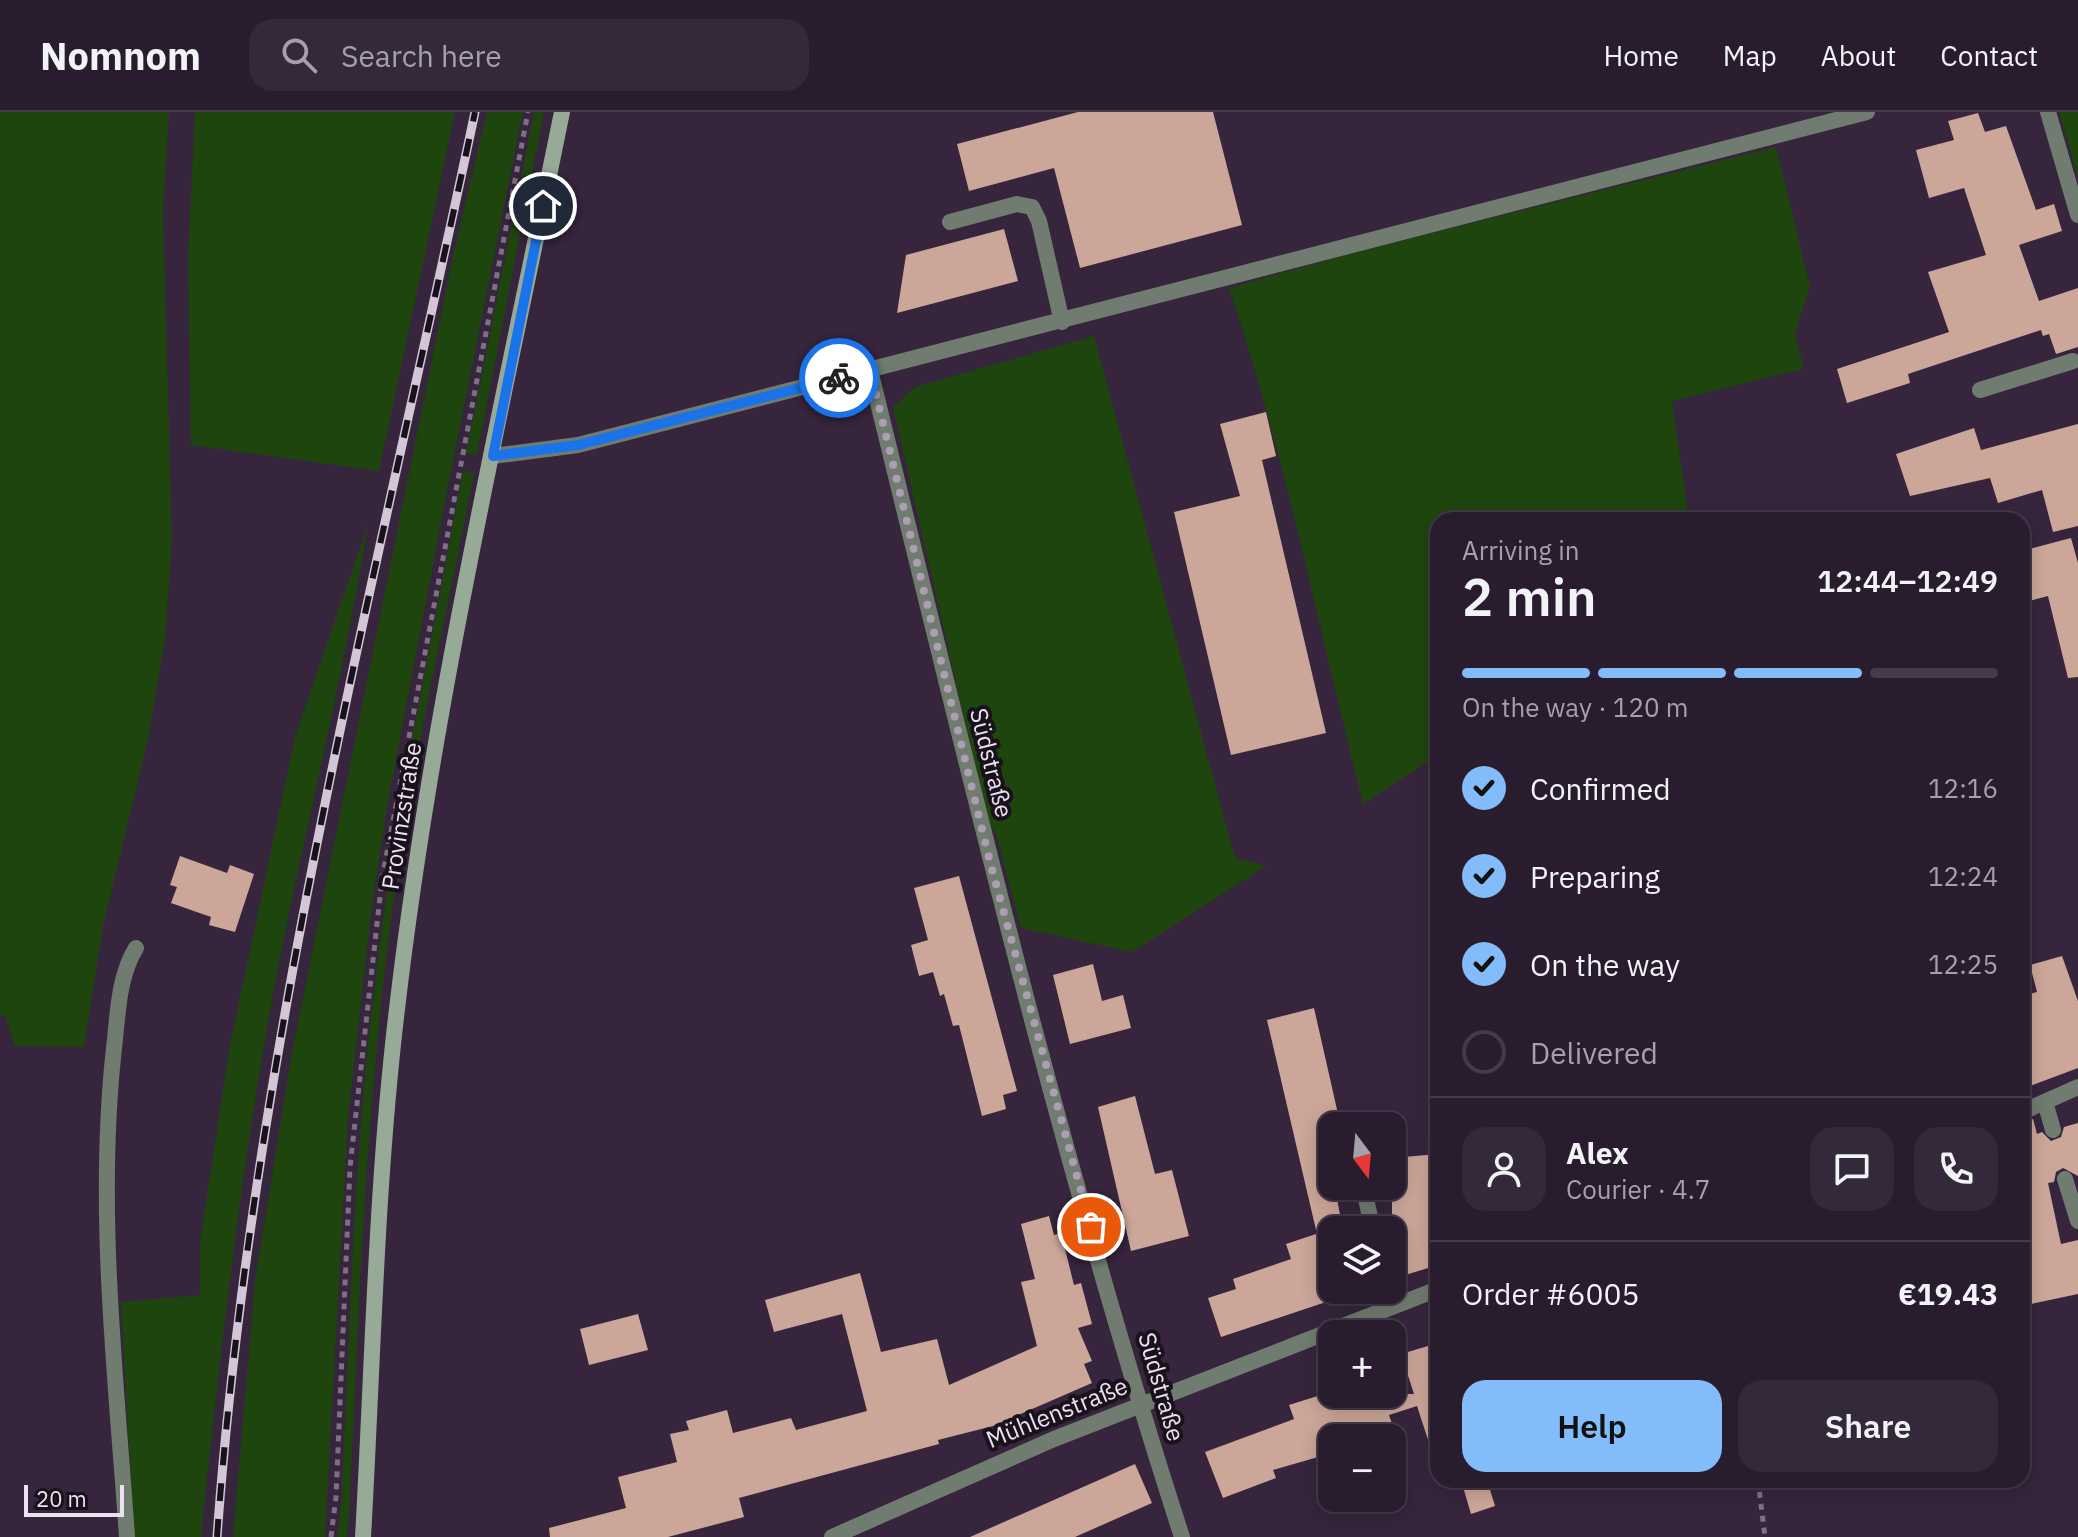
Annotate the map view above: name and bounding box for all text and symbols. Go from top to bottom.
search box [249,19,809,91]
text: Nomnom [40,31,201,80]
icon: search [277,33,321,77]
text: Search here [341,36,502,75]
text: Home [1603,37,1679,74]
text: Map [1723,37,1777,74]
text: About [1821,37,1896,74]
text: Contact [1940,37,2038,74]
pin [509,172,577,240]
icon: home [521,184,565,228]
courier [799,338,879,418]
icon: bike [817,356,861,400]
text: Arriving in [1462,533,1579,567]
text: 12:44–12:49 [1817,561,1998,600]
text: 2 min [1462,563,1597,630]
text: On the way · 120 m [1462,690,1688,724]
street label: Südstraße [963,705,1021,821]
street label: Provinzstraße [374,740,428,892]
icon: check [1462,766,1506,810]
text: Confirmed [1530,769,1671,808]
text: 12:16 [1928,771,1998,805]
icon: check [1462,854,1506,898]
text: Preparing [1530,857,1660,896]
text: 12:24 [1928,859,1998,893]
icon: check [1462,942,1506,986]
text: On the way [1530,945,1680,984]
text: 12:25 [1928,947,1998,981]
text: Delivered [1530,1033,1658,1072]
north arrow [1318,1112,1406,1200]
map controls [1318,1112,1406,1512]
button: person [1462,1127,1546,1211]
button: chat [1810,1127,1894,1211]
button: phone [1914,1127,1998,1211]
text: Alex [1566,1133,1629,1172]
text: Courier · 4.7 [1566,1172,1710,1206]
pin [1057,1193,1125,1261]
icon: bag [1069,1205,1113,1249]
button: layers [1318,1216,1406,1304]
text: Order #6005 [1462,1274,1639,1313]
text: €19.43 [1898,1274,1998,1313]
button: + [1318,1320,1406,1408]
street label: Südstraße [1131,1329,1193,1445]
street label: Mühlenstraße [981,1369,1132,1455]
button: Help [1462,1380,1722,1472]
button: Share [1738,1380,1998,1472]
button: − [1318,1424,1406,1512]
scale bar [24,1481,124,1517]
text: 20 m [36,1484,87,1513]

